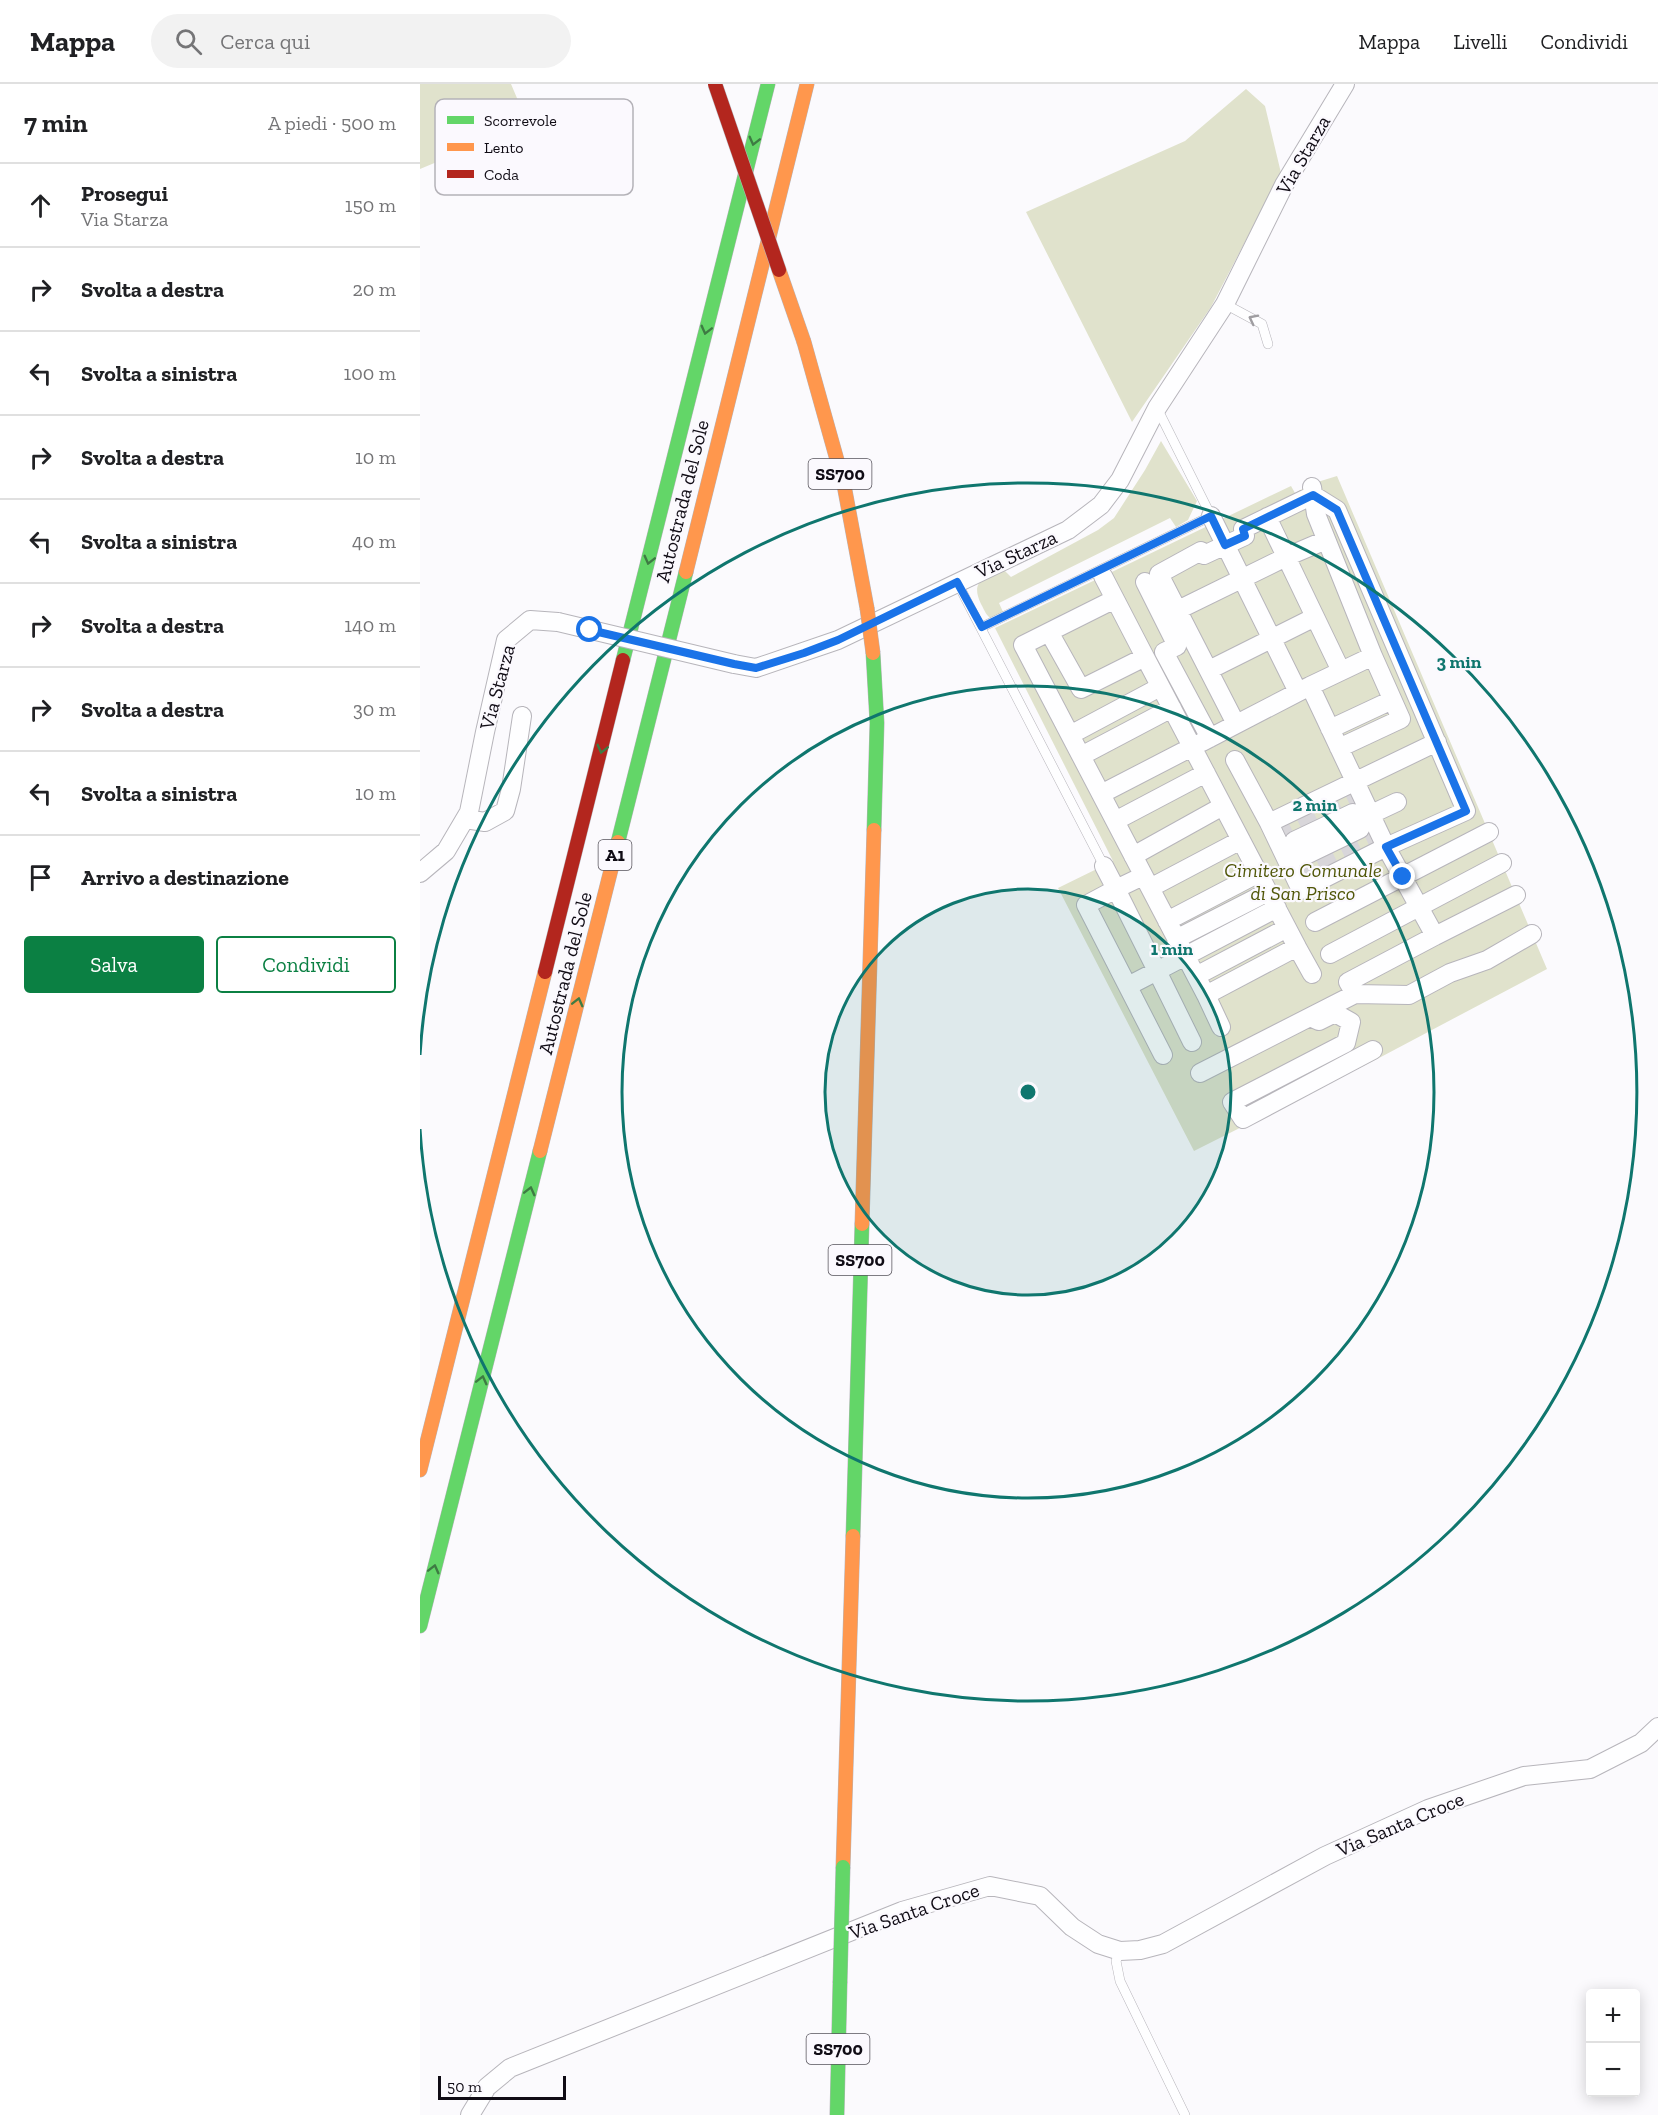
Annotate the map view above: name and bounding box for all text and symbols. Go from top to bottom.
search box [151,14,571,68]
text: Mappa [30,25,115,58]
icon: search [172,25,205,58]
text: Cerca qui [220,28,310,55]
text: Mappa [1358,29,1420,54]
text: Livelli [1453,29,1508,54]
text: Condividi [1541,29,1628,54]
legend [435,99,633,195]
text: 7 min [24,107,88,139]
text: A piedi · 500 m [268,111,396,135]
text: Scorrevole [484,111,557,130]
street label: Via Starza [1270,111,1335,200]
one-way arrow [748,136,761,146]
text: Lento [484,138,524,157]
text: Coda [484,165,519,184]
text: Prosegui [81,180,168,207]
icon: ahead [24,189,57,222]
text: 150 m [345,193,396,217]
text: Via Starza [81,207,168,231]
icon: right [24,273,57,306]
text: Svolta a destra [81,276,224,303]
text: 20 m [352,277,396,301]
one-way arrow [1249,315,1259,326]
one-way arrow [701,325,714,335]
icon: left [24,357,57,390]
text: Svolta a sinistra [81,360,237,387]
text: 100 m [343,361,396,385]
street label: Autostrada del Sole [650,417,714,585]
icon: right [24,441,57,474]
text: Svolta a destra [81,444,224,471]
text: 10 m [355,445,396,469]
road number: SS700 [808,459,872,489]
icon: left [24,525,57,558]
street label: Via Starza [970,525,1061,584]
text: Svolta a sinistra [81,528,237,555]
text: 40 m [352,529,396,553]
one-way arrow [643,555,656,565]
icon: right [24,609,57,642]
text: Svolta a destra [81,612,224,639]
text: 140 m [344,613,396,637]
route start [576,616,602,642]
street label: Via Starza [474,641,520,733]
text: 3 min [1437,651,1482,673]
icon: right [24,693,57,726]
text: Svolta a destra [81,696,224,723]
text: 30 m [353,697,396,721]
one-way arrow [596,744,609,754]
icon: left [24,777,57,810]
text: Svolta a sinistra [81,780,237,807]
text: 10 m [355,781,396,805]
text: 2 min [1293,794,1338,816]
road number: A1 [598,840,632,870]
park label: Cimitero Comunale di San Prisco [1224,858,1382,905]
icon: arrive [24,861,57,894]
route end [1389,863,1415,889]
text: Arrivo a destinazione [81,864,289,891]
street label: Autostrada del Sole [533,889,597,1057]
button: Salva [24,936,204,993]
button: Condividi [216,936,396,993]
text: 1 min [1151,938,1194,960]
one-way arrow [571,997,583,1008]
centre of rings [1018,1082,1038,1102]
one-way arrow [523,1186,536,1196]
road number: SS700 [828,1245,892,1275]
one-way arrow [475,1375,488,1385]
one-way arrow [427,1564,440,1574]
street label: Via Santa Croce [1332,1786,1467,1862]
street label: Via Santa Croce [845,1878,982,1945]
map controls [1586,1989,1640,2097]
button: + [1586,1989,1640,2043]
road number: SS700 [806,2034,870,2064]
button: − [1586,2043,1640,2097]
scale bar [438,2073,566,2100]
text: 50 m [447,2077,482,2096]

